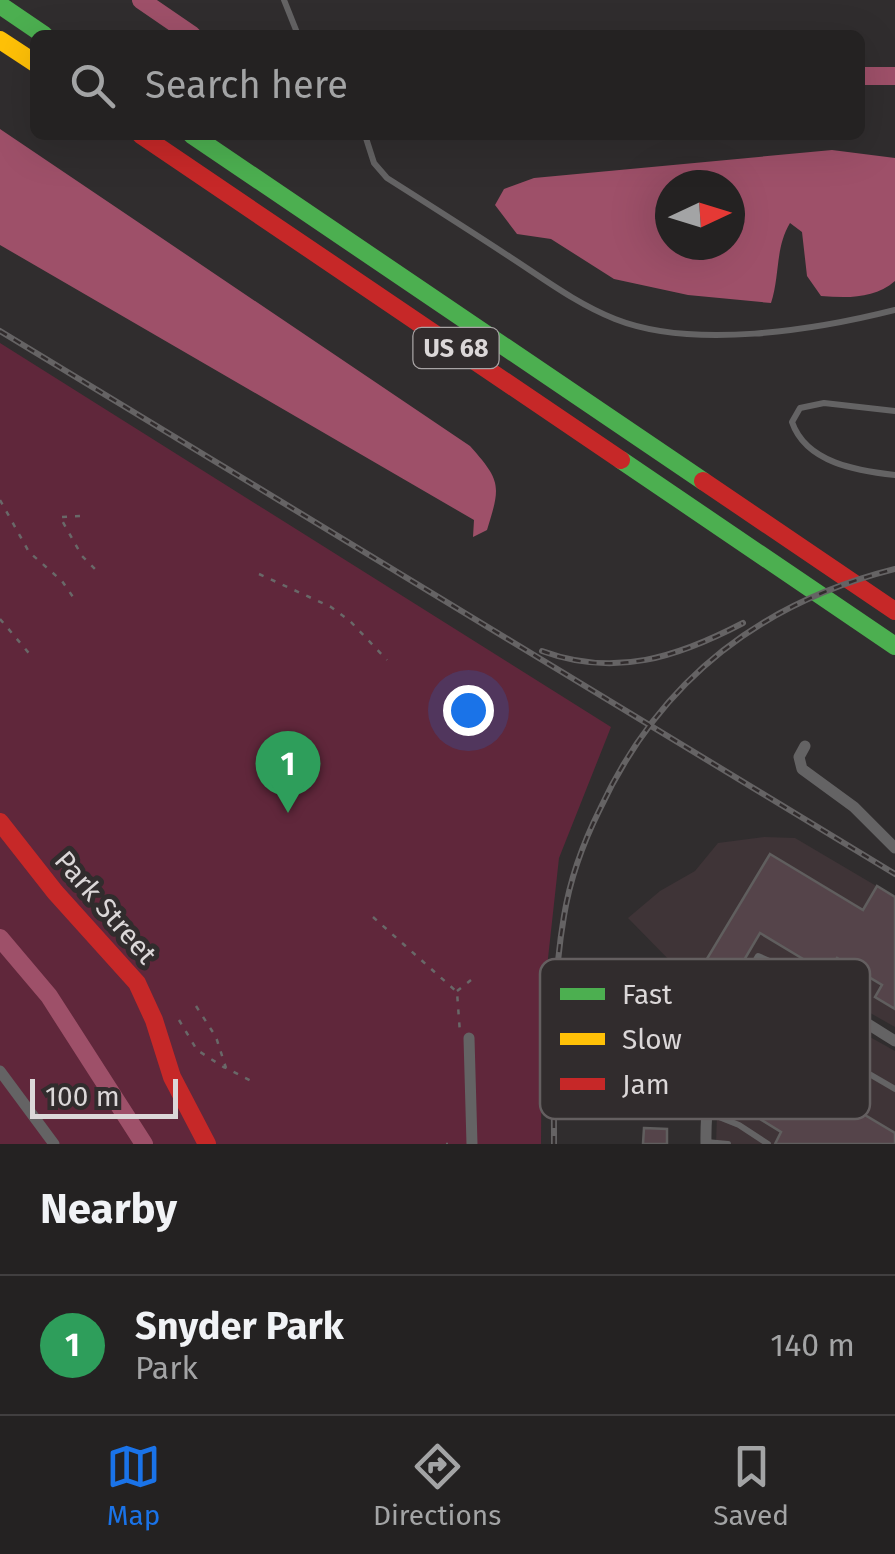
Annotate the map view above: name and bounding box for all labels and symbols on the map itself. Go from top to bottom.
north arrow [655,170,745,260]
road number: US 68 [414,328,498,368]
your location [443,685,494,736]
pin: 1 [256,730,320,813]
street label: Park Street [48,844,164,971]
legend [540,959,870,1119]
text: Fast [622,978,673,1011]
text: Slow [622,1023,682,1056]
text: Jam [622,1068,670,1101]
scale bar [30,1074,178,1118]

